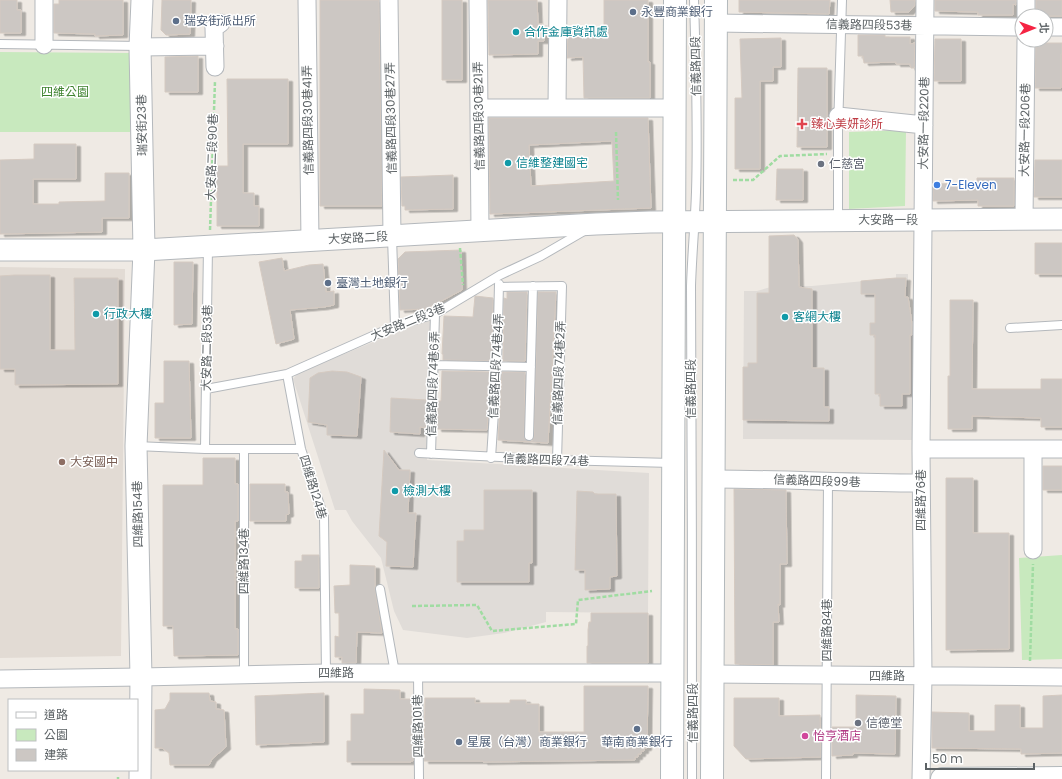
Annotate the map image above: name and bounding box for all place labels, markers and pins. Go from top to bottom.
place label: 永豐商業銀行 [641,3,713,20]
marker: 永豐商業銀行 [628,7,638,17]
place label: 瑞安街派出所 [184,12,256,29]
marker: 瑞安街派出所 [171,16,181,26]
place label: 合作金庫資訊處 [524,23,608,40]
marker: 合作金庫資訊處 [511,27,521,37]
place label: 臻心美妍診所 [811,115,883,132]
marker: 臻心美妍診所 [796,118,808,130]
place label: 信維整建國宅 [516,154,588,171]
place label: 仁慈宮 [829,155,865,172]
marker: 信維整建國宅 [503,158,513,168]
marker: 仁慈宮 [816,159,826,169]
place label: 7-Eleven [945,176,997,193]
marker: 7-Eleven [932,180,942,190]
place label: 臺灣土地銀行 [336,274,408,291]
marker: 臺灣土地銀行 [323,278,333,288]
place label: 行政大樓 [104,305,152,322]
place label: 客網大樓 [793,308,841,325]
marker: 行政大樓 [91,309,101,319]
marker: 客網大樓 [780,312,790,322]
place label: 大安國中 [70,453,118,470]
marker: 大安國中 [57,457,67,467]
place label: 檢測大樓 [403,482,451,499]
marker: 檢測大樓 [390,486,400,496]
place label: 信德堂 [866,714,902,731]
marker: 信德堂 [853,718,863,728]
marker: 華南商業銀行 [632,724,642,734]
place label: 怡亨酒店 [813,727,861,744]
marker: 怡亨酒店 [800,731,810,741]
place label: 星展（台灣）商業銀行 [467,733,587,750]
place label: 華南商業銀行 [601,733,673,750]
marker: 星展（台灣）商業銀行 [454,737,464,747]

